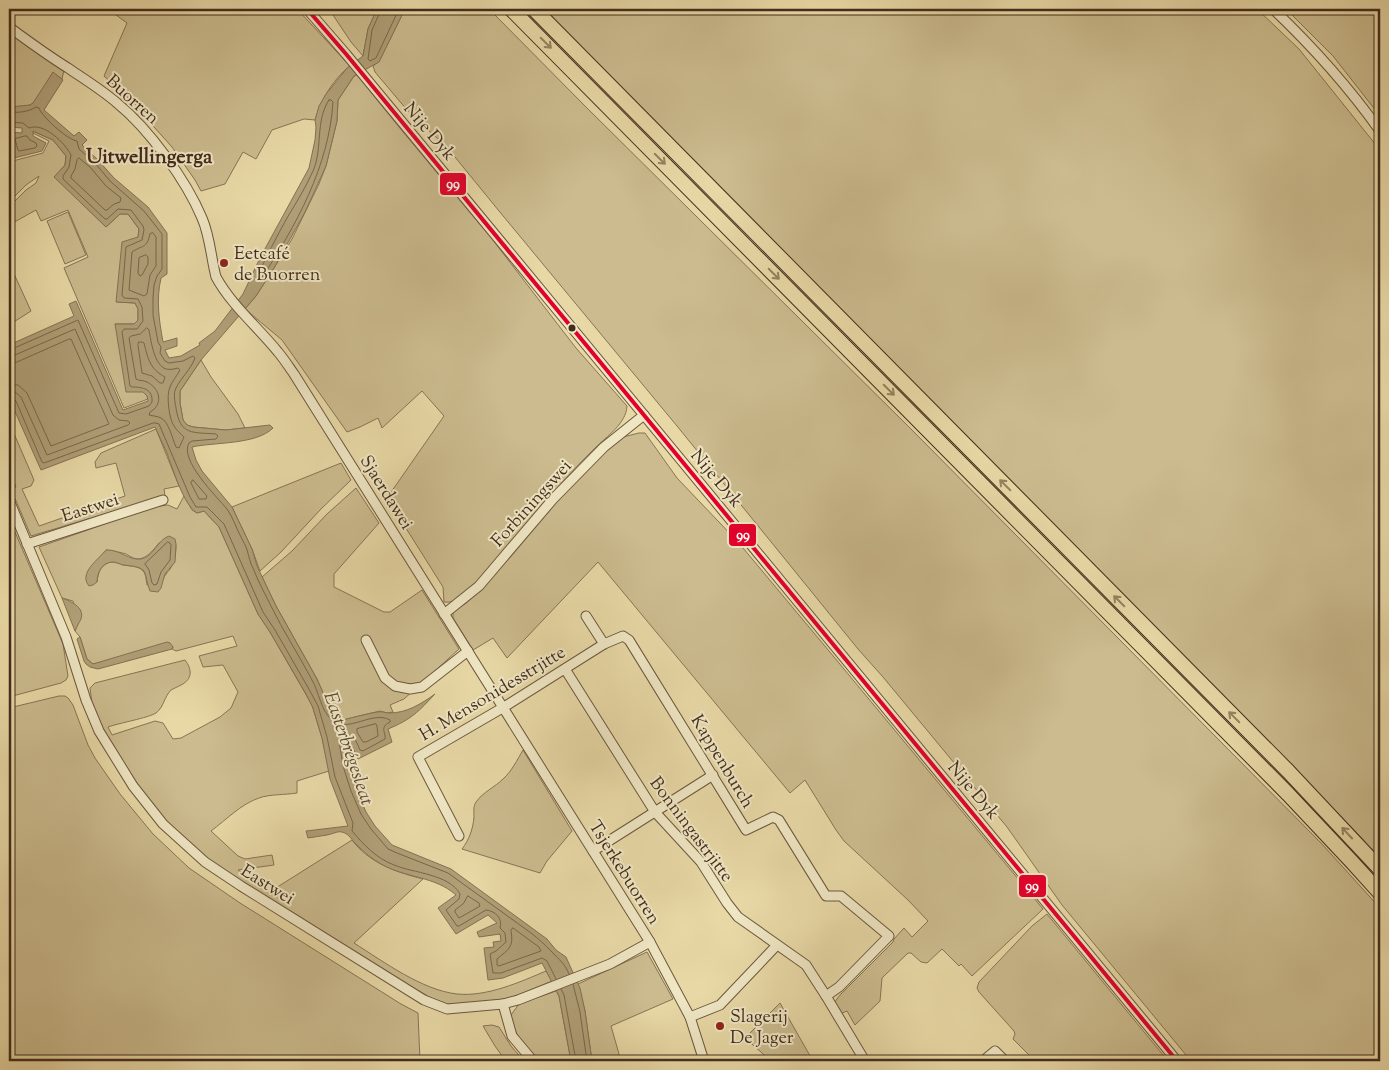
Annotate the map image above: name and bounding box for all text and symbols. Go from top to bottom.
one-way arrow [539,37,551,49]
street label: Buorren [99,69,164,132]
street label: Nije Dyk [396,97,461,167]
district label: Uitwellingerga [86,144,213,173]
one-way arrow [654,153,666,165]
line badge: 99 [439,172,467,196]
text: 99 [446,175,460,195]
place label: Eetcafé de Buorren [234,242,321,289]
marker: Eetcafé de Buorren [218,257,230,269]
one-way arrow [768,268,781,280]
unlabelled marker [567,323,577,333]
one-way arrow [883,383,895,396]
street label: Nije Dyk [683,444,748,514]
street label: Sjaerdawei [352,451,418,535]
street label: Forbiningswei [486,455,579,554]
one-way arrow [999,479,1011,492]
street label: Eastwei [59,487,123,530]
line badge: 99 [728,523,757,547]
text: 99 [736,526,750,546]
one-way arrow [1113,595,1126,607]
street label: H. Mensonidesstrjitte [415,641,571,749]
water label: Easterbrégesleat [316,688,380,810]
street label: Kappenburch [683,710,760,814]
one-way arrow [1228,710,1240,723]
street label: Nije Dyk [940,756,1005,826]
street label: Bonningastrjitte [642,772,739,888]
street label: Tsjerkebuorren [581,816,666,931]
one-way arrow [1341,827,1353,840]
street label: Eastwei [235,859,299,912]
line badge: 99 [1018,874,1047,898]
text: 99 [1025,877,1039,897]
place label: Slagerij De Jager [730,1005,794,1052]
marker: Slagerij De Jager [714,1020,726,1032]

